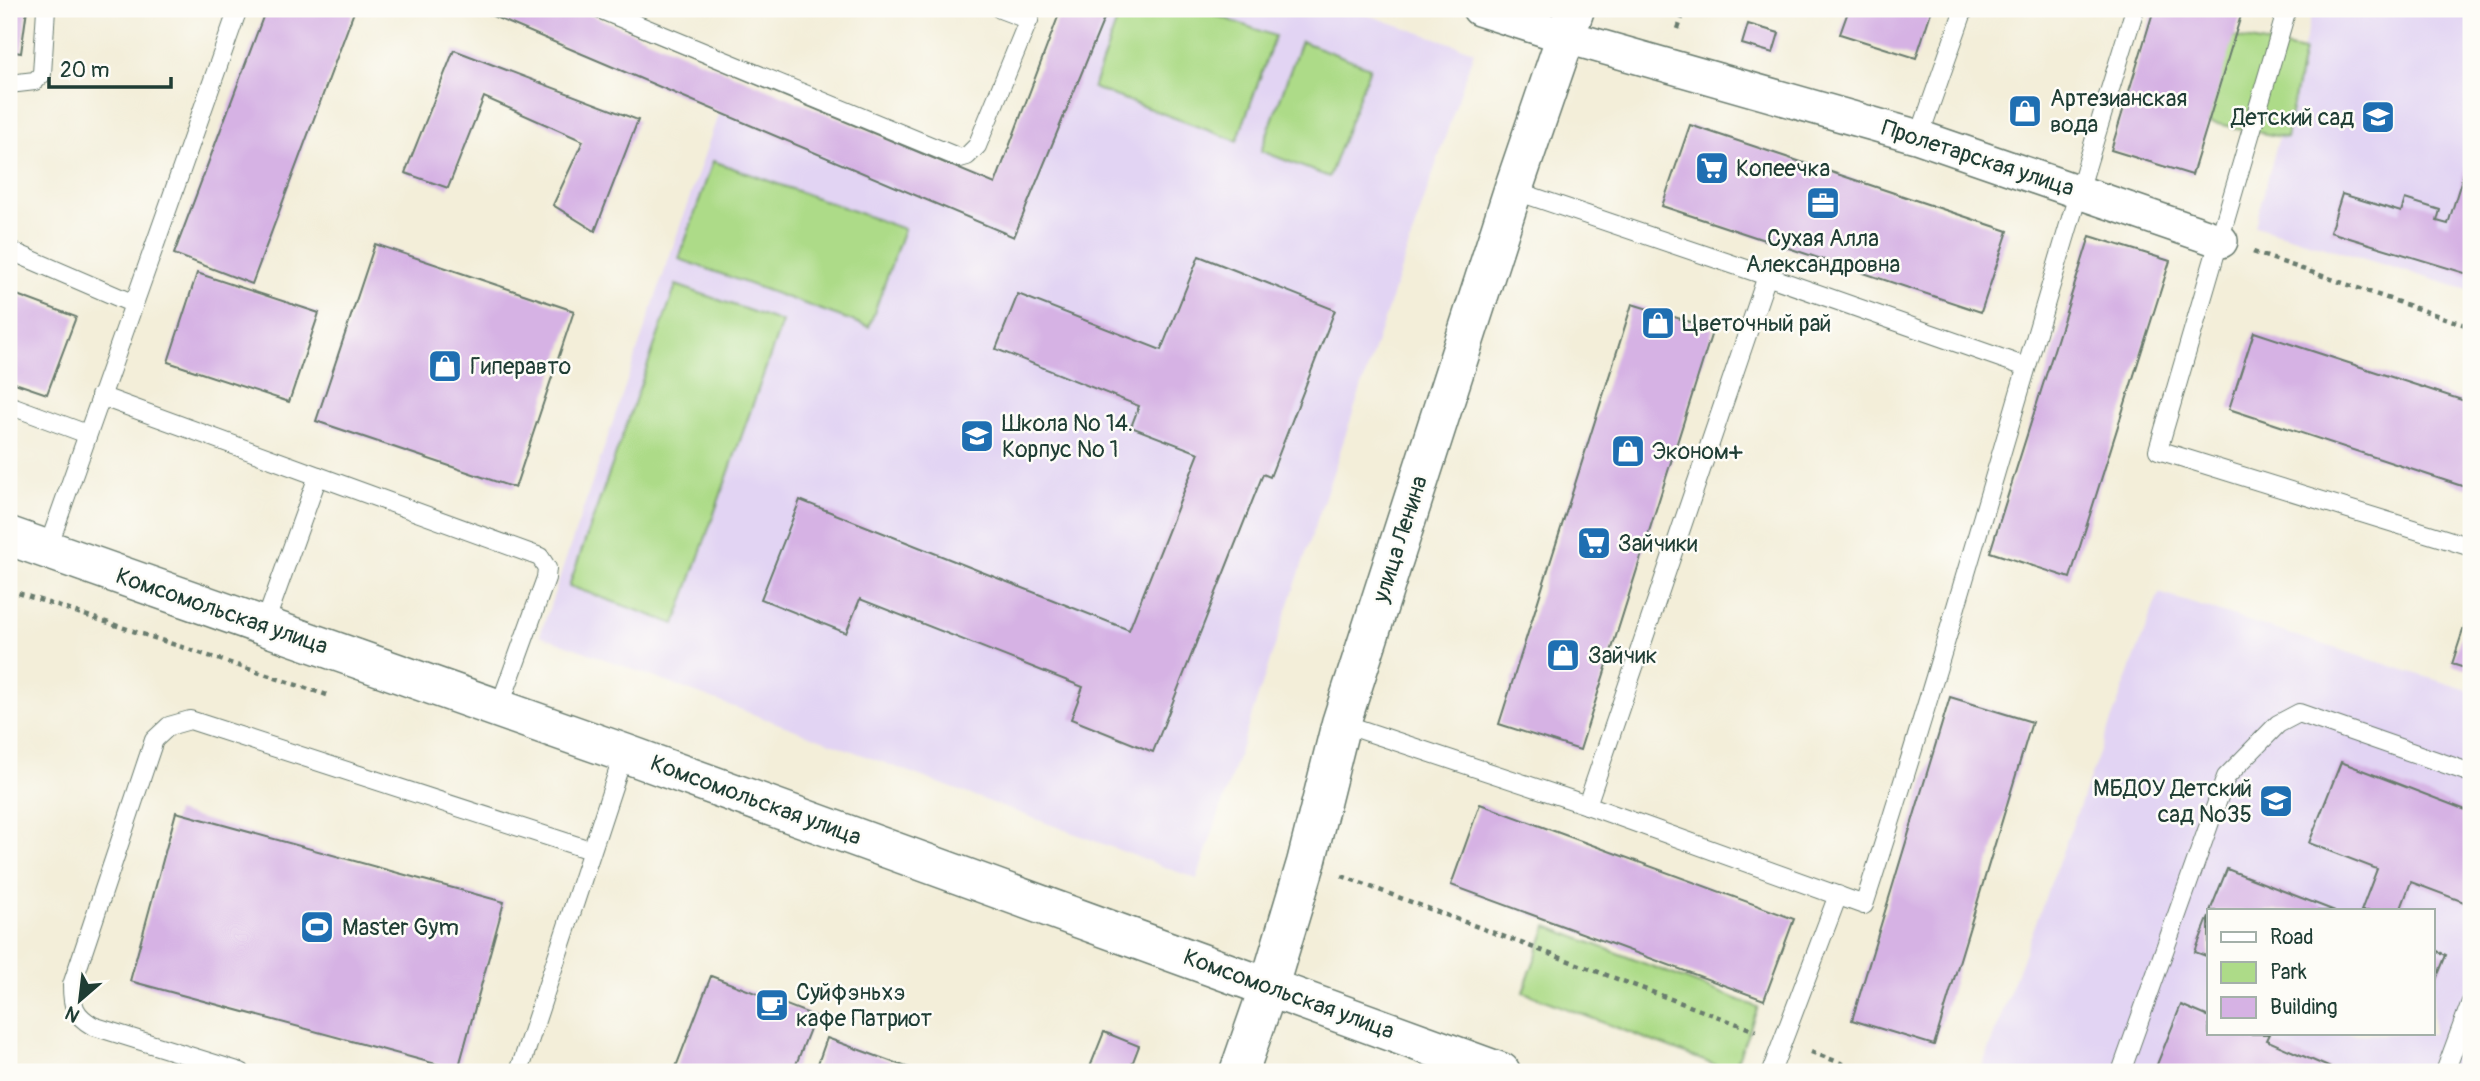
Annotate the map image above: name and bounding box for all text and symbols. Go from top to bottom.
scale bar [49,46,172,90]
text: 20 m [60,57,109,84]
place label: Артезианская вода [2050,84,2187,139]
shop icon: Артезианская вода [2006,92,2044,130]
school or university icon: Детский сад [2359,98,2397,136]
place label: Детский сад [2230,103,2354,132]
street label: Пролетарская улица [1878,113,2078,203]
supermarket icon: Копеечка [1693,149,1731,187]
place label: Копеечка [1736,154,1830,183]
office icon: Сухая Алла Александровна [1804,184,1842,222]
place label: Сухая Алла Александровна [1746,224,1900,279]
shop icon: Цветочный рай [1639,304,1677,342]
place label: Цветочный рай [1682,309,1831,338]
shop icon: Гиперавто [426,347,464,385]
place label: Гиперавто [470,352,571,381]
place label: Школа № 14. Корпус № 1 [1002,409,1133,464]
school or university icon: Школа № 14. Корпус № 1 [958,417,996,455]
shop icon: Эконом+ [1609,432,1647,470]
place label: Эконом+ [1652,437,1743,466]
street label: улица Ленина [1366,472,1434,607]
supermarket icon: Зайчики [1575,524,1613,562]
place label: Зайчики [1618,529,1698,558]
street label: Комсомольская улица [112,561,332,661]
shop icon: Зайчик [1544,636,1582,674]
place label: Зайчик [1588,641,1657,670]
street label: Комсомольская улица [647,748,865,852]
place label: МБДОУ Детский сад №35 [2093,774,2252,829]
school or university icon: МБДОУ Детский сад №35 [2257,782,2295,820]
sports icon: Master Gym [298,908,336,946]
legend [2207,909,2434,1036]
place label: Master Gym [342,913,459,942]
text: Road [2270,924,2314,951]
street label: Комсомольская улица [1180,942,1398,1046]
text: Park [2270,959,2307,986]
north arrow [46,965,116,1036]
place label: Суйфэньхэ кафе Патриот [796,978,933,1033]
cafe icon: Суйфэньхэ кафе Патриот [753,986,791,1024]
text: Building [2270,994,2337,1021]
text: N [61,1000,84,1028]

